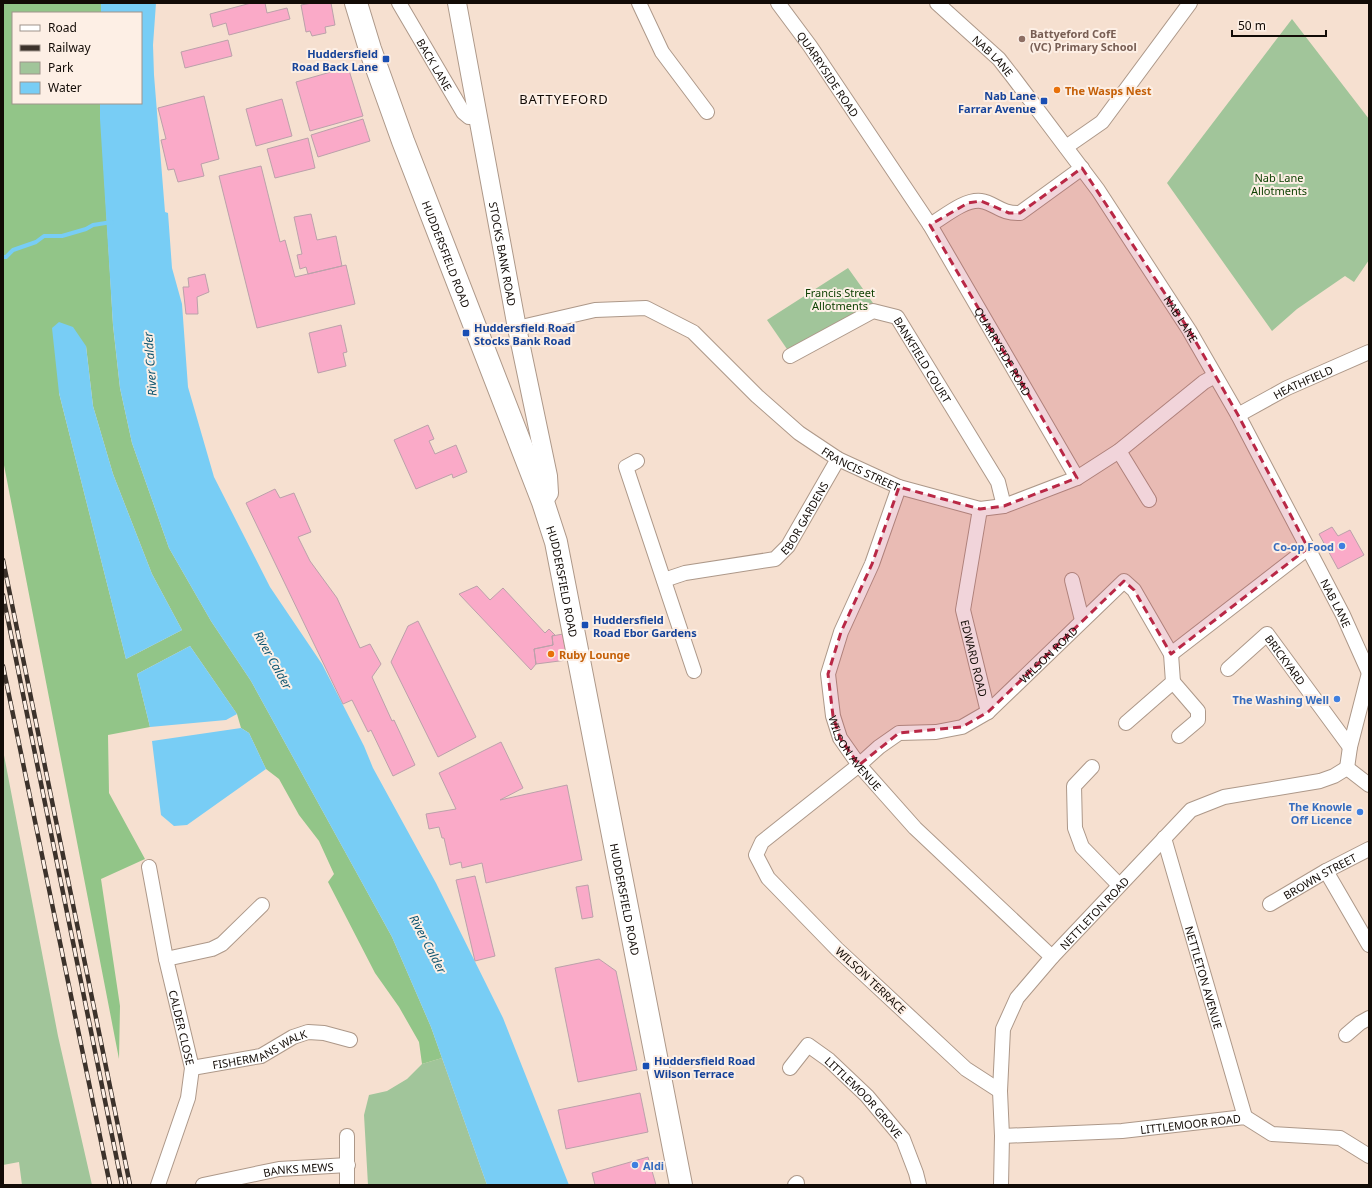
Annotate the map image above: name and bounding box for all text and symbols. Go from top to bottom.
legend [12,12,142,104]
scale bar [1232,12,1326,38]
text: 50 m [1238,17,1266,34]
text: Road [48,19,77,36]
place label: Battyeford CofE (VC) Primary School [1030,26,1137,54]
street label: QUARRYSIDE ROAD [794,28,863,120]
street label: NAB LANE [970,31,1017,79]
marker: Battyeford CofE (VC) Primary School [1017,34,1027,44]
street label: BACK LANE [414,35,456,93]
text: Railway [48,39,92,56]
place label: Huddersfield Road Back Lane [292,46,378,74]
marker: Huddersfield Road Back Lane [381,54,391,64]
text: Park [48,59,74,76]
text: Water [48,79,82,96]
place label: The Wasps Nest [1065,83,1152,98]
marker: The Wasps Nest [1052,85,1062,95]
place label: Nab Lane Farrar Avenue [958,88,1036,116]
district label: BATTYEFORD [519,90,609,108]
marker: Nab Lane Farrar Avenue [1039,96,1049,106]
park label: Nab Lane Allotments [1251,170,1307,198]
street label: HUDDERSFIELD ROAD [419,198,474,310]
street label: STOCKS BANK ROAD [486,200,520,307]
park label: Francis Street Allotments [805,285,875,313]
street label: NAB LANE [1161,292,1202,345]
street label: QUARRYSIDE ROAD [972,304,1035,398]
street label: BANKFIELD COURT [891,314,955,405]
place label: Huddersfield Road Stocks Bank Road [474,320,575,348]
marker: Huddersfield Road Stocks Bank Road [461,328,471,338]
water label: River Calder [139,330,161,397]
street label: HEATHFIELD [1270,361,1335,402]
street label: FRANCIS STREET [819,443,902,494]
street label: EBOR GARDENS [777,479,831,557]
street label: HUDDERSFIELD ROAD [544,524,582,638]
place label: Co-op Food [1273,539,1334,554]
marker: Co-op Food [1337,541,1347,551]
street label: NAB LANE [1318,576,1355,630]
place label: Huddersfield Road Ebor Gardens [593,612,697,640]
street label: EDWARD ROAD [958,618,991,698]
marker: Huddersfield Road Ebor Gardens [580,620,590,630]
street label: WILSON ROAD [1016,622,1081,686]
water label: River Calder [250,628,297,693]
street label: BRICKYARD [1262,631,1309,688]
place label: Ruby Lounge [559,647,631,662]
marker: Ruby Lounge [546,649,556,659]
place label: The Washing Well [1233,692,1329,707]
marker: The Washing Well [1332,694,1342,704]
street label: WILSON AVENUE [826,713,885,793]
place label: The Knowle Off Licence [1289,799,1352,827]
marker: The Knowle Off Licence [1355,807,1365,817]
street label: HUDDERSFIELD ROAD [607,842,644,957]
street label: BROWN STREET [1280,849,1359,902]
street label: NETTLETON ROAD [1056,873,1132,952]
water label: River Calder [405,912,451,977]
street label: NETTLETON AVENUE [1182,924,1226,1030]
street label: WILSON TERRACE [832,943,910,1017]
street label: CALDER CLOSE [166,988,199,1067]
street label: FISHERMANS WALK [211,1025,309,1072]
place label: Huddersfield Road Wilson Terrace [654,1053,755,1081]
street label: LITTLEMOOR GROVE [822,1053,906,1141]
marker: Huddersfield Road Wilson Terrace [641,1061,651,1071]
street label: LITTLEMOOR ROAD [1139,1110,1241,1136]
street label: BANKS MEWS [262,1158,334,1180]
place label: Aldi [643,1158,664,1173]
marker: Aldi [630,1160,640,1170]

